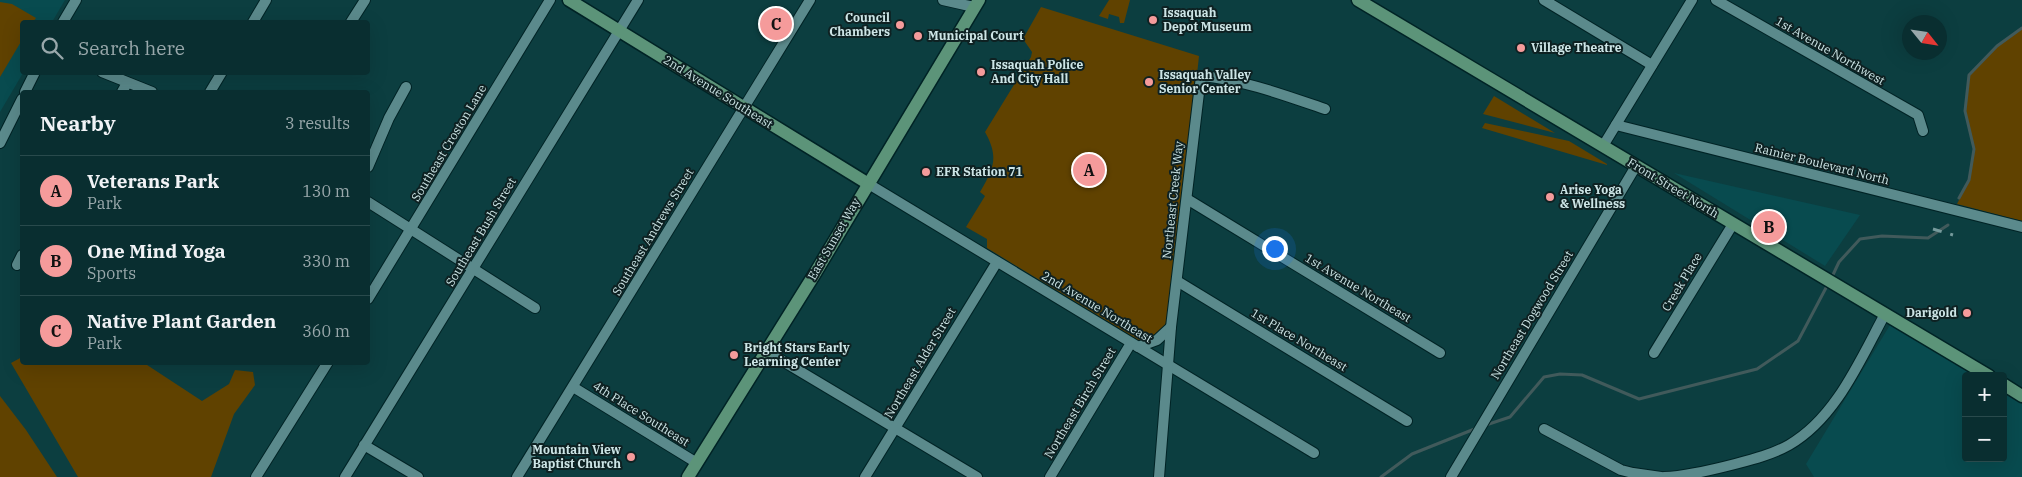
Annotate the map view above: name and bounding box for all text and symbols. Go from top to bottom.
pin: C [760,5,792,43]
place label: Issaquah Depot Museum [1163,5,1252,34]
place label: Council Chambers [829,10,890,39]
street label: 1st Avenue Northwest [1773,13,1888,88]
marker: Issaquah Depot Museum [1147,14,1159,26]
north arrow [1902,15,1947,60]
marker: Council Chambers [894,19,906,31]
search box [20,20,370,75]
place label: Municipal Court [928,28,1024,43]
marker: Municipal Court [912,30,924,42]
icon: search [38,34,66,62]
text: Search here [78,36,185,60]
place label: Village Theatre [1531,40,1622,55]
marker: Village Theatre [1515,42,1527,54]
street label: 2nd Avenue Southeast [661,52,776,131]
place label: Issaquah Police And City Hall [991,57,1083,86]
marker: Issaquah Police And City Hall [975,66,987,78]
place label: Issaquah Valley Senior Center [1159,67,1251,96]
marker: Issaquah Valley Senior Center [1143,76,1155,88]
street label: Southeast Croston Lane [408,82,489,204]
text: Nearby [40,109,116,137]
text: 3 results [285,113,350,133]
street label: Northeast Creek Way [1159,140,1186,260]
street label: Rainier Boulevard North [1753,140,1891,188]
pin: A [1073,151,1105,189]
street label: Front Street North [1625,154,1722,221]
place label: EFR Station 71 [936,164,1023,179]
street label: Southeast Andrews Street [609,166,696,298]
marker: EFR Station 71 [920,166,932,178]
text: Veterans Park [87,169,219,193]
street label: Southeast Bush Street [442,175,519,289]
text: A [50,181,62,201]
text: 130 m [302,181,350,201]
place label: Arise Yoga & Wellness [1560,182,1625,211]
marker: Arise Yoga & Wellness [1544,191,1556,203]
text: Park [87,193,122,213]
street label: East Sunset Way [804,195,863,282]
pin: B [1753,208,1785,246]
your location [1262,236,1288,262]
text: One Mind Yoga [87,239,226,263]
street label: Northeast Dogwood Street [1487,248,1576,382]
street label: 1st Avenue Northeast [1302,250,1414,325]
street label: Creek Place [1658,250,1705,314]
text: B [50,251,62,271]
text: 330 m [302,251,350,271]
text: Sports [87,263,136,283]
street label: 2nd Avenue Northeast [1039,268,1155,346]
street label: Northeast Alder Street [881,305,959,421]
street label: 1st Place Northeast [1249,305,1350,374]
place label: Darigold [1906,305,1957,320]
marker: Darigold [1961,307,1973,319]
text: Native Plant Garden [87,309,276,333]
text: C [51,321,61,341]
text: 360 m [302,321,350,341]
text: Park [87,333,122,353]
place label: Bright Stars Early Learning Center [744,340,850,369]
street label: Northeast Birch Street [1041,345,1119,461]
marker: Bright Stars Early Learning Center [728,349,740,361]
map controls [1962,372,2007,462]
button: + [1962,372,2007,417]
street label: 4th Place Southeast [590,378,692,449]
button: − [1962,417,2007,462]
place label: Mountain View Baptist Church [532,442,622,471]
marker: Mountain View Baptist Church [625,451,637,463]

